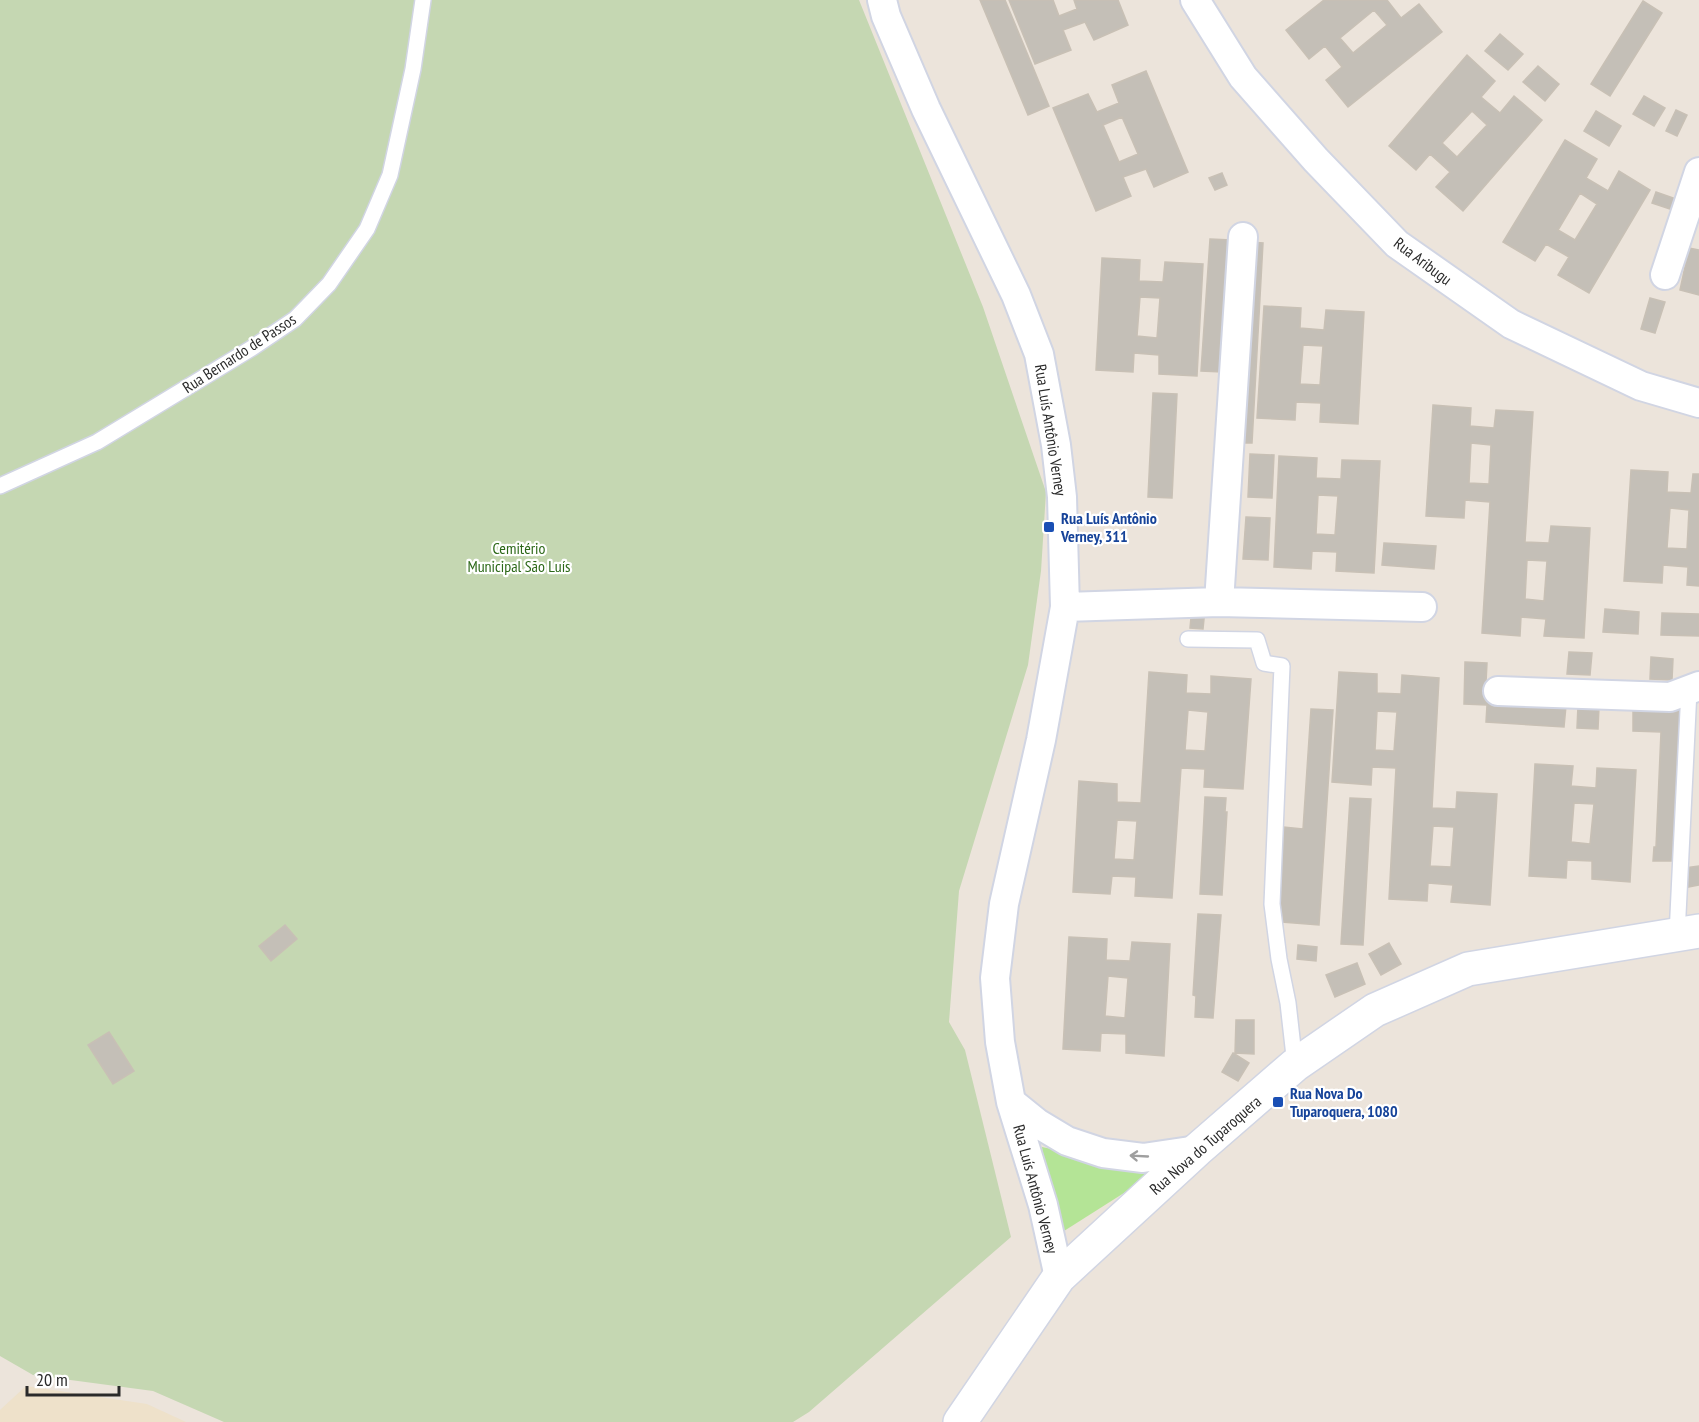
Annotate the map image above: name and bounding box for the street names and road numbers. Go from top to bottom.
street label: Rua Aribugu [1390,233,1456,289]
street label: Rua Bernardo de Passos [179,309,299,397]
street label: Rua Luís Antônio Verney [1031,363,1071,497]
street label: Rua Nova do Tuparoquera [1145,1091,1265,1199]
street label: Rua Luís Antônio Verney [1009,1122,1063,1256]

